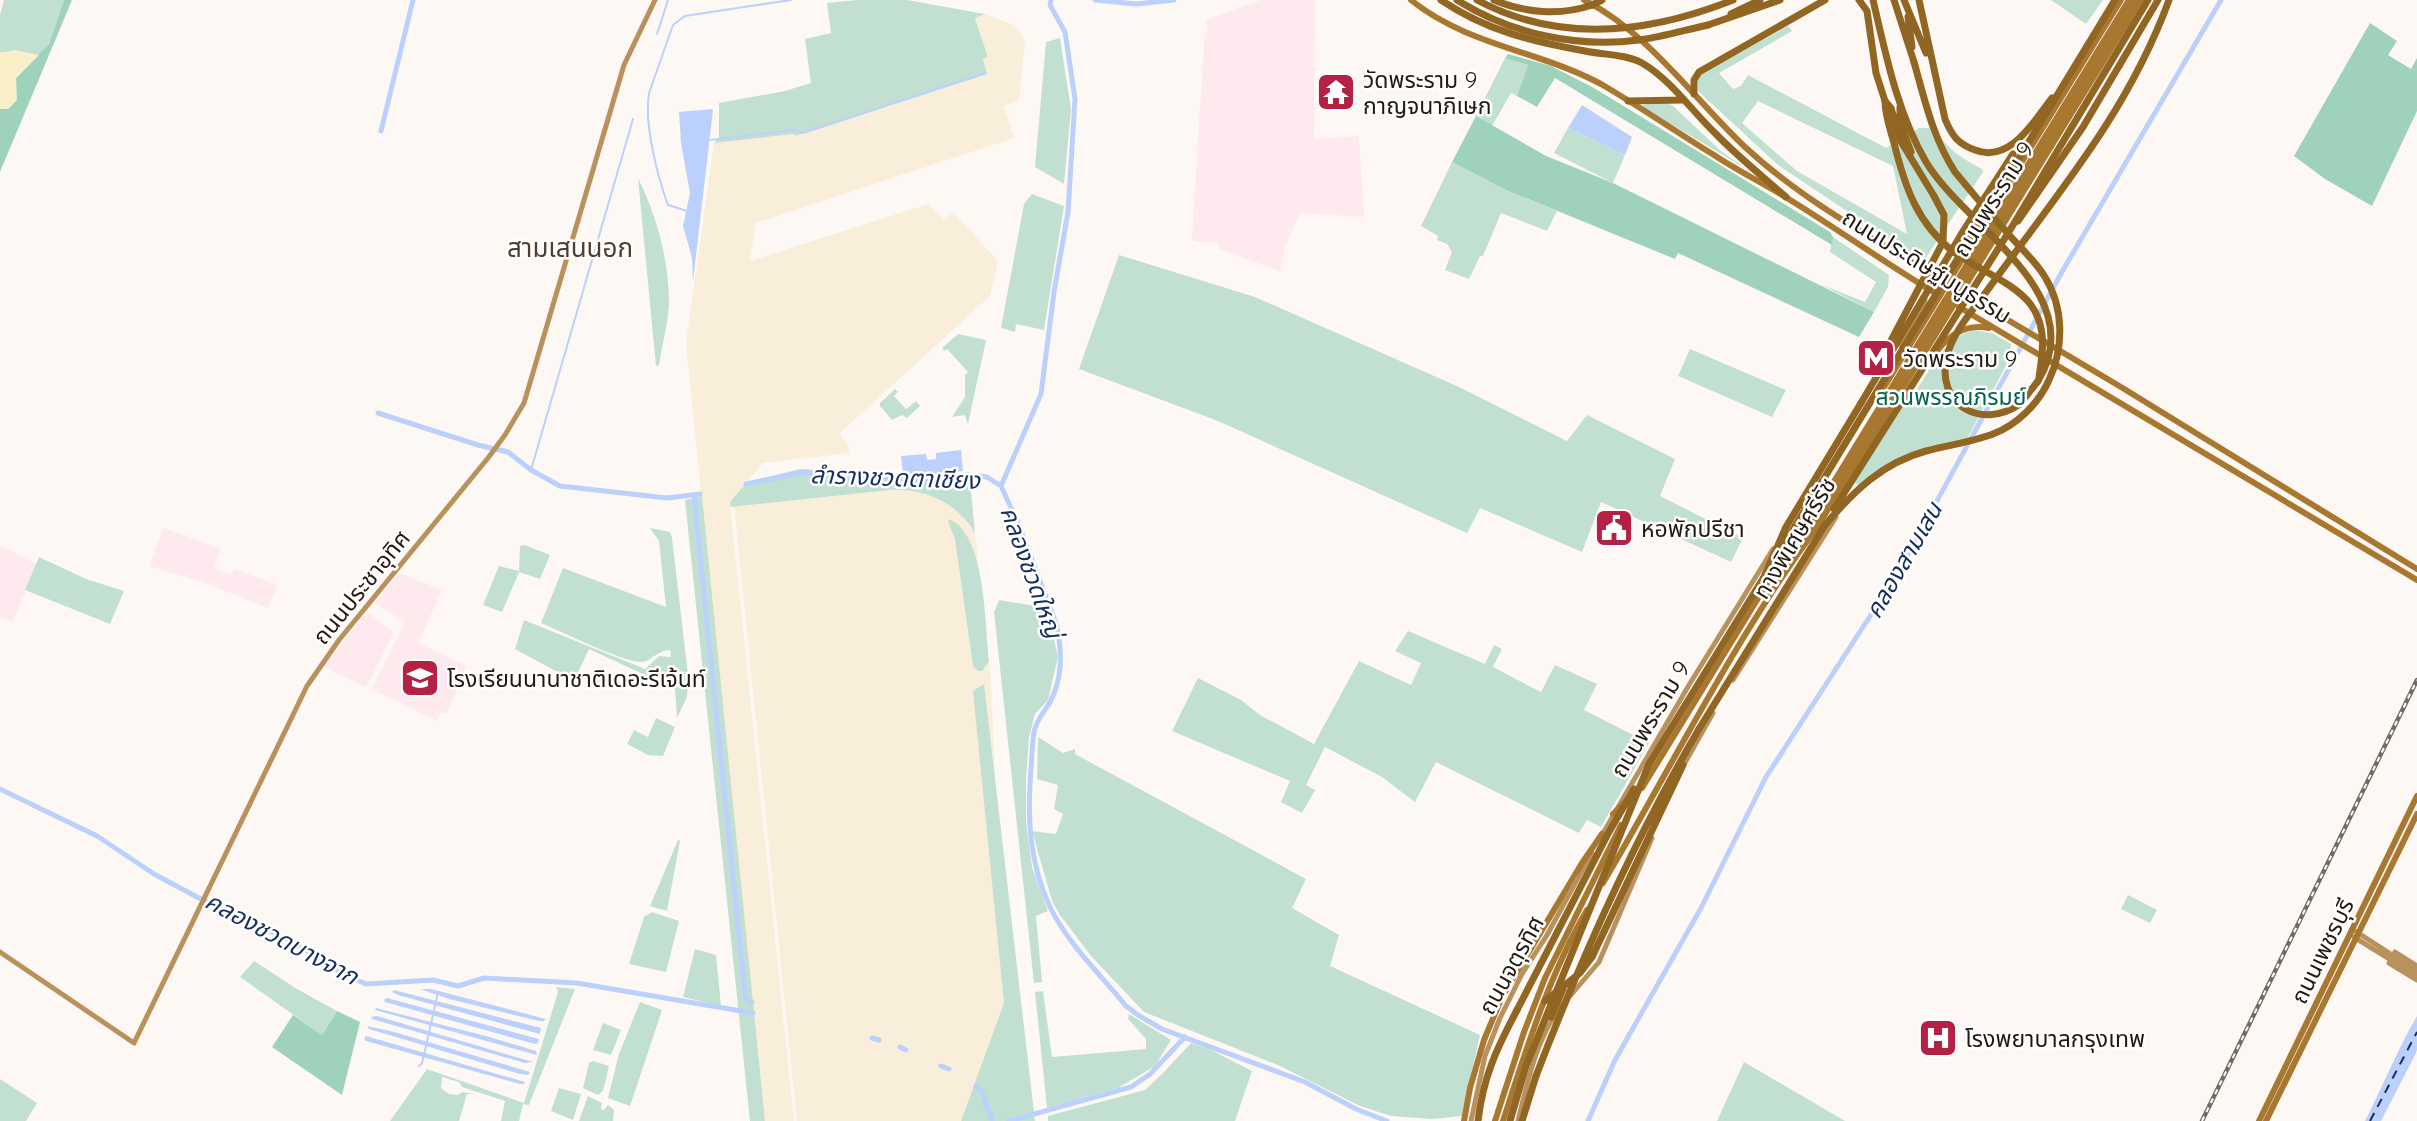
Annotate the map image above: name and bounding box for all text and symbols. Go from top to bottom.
place label: วัดพระราม 9 กาญจนาภิเษก [1363,65,1492,120]
temple icon: วัดพระราม 9 กาญจนาภิเษก [1315,71,1357,113]
street label: ถนนพระราม 9 [1946,136,2040,262]
street label: ถนนประดิษฐ์มนูธรรม [1837,202,2017,330]
district label: สามเสนนอก [507,231,633,264]
metro station icon: วัดพระราม 9 [1855,337,1897,379]
place label: วัดพระราม 9 [1903,344,2017,373]
park label: สวนพรรณภิรมย์ [1876,382,2027,411]
water label: ลำรางชวดตาเชียง [810,459,981,495]
street label: ทางพิเศษศรีรัช [1746,472,1842,604]
water label: คลองสามเสน [1858,496,1949,623]
water label: คลองชวดใหญ่ [994,502,1071,645]
public building icon: หอพักปรีชา [1593,507,1635,549]
place label: หอพักปรีชา [1641,514,1745,543]
street label: ถนนประชาอุทิศ [306,524,416,650]
street label: ถนนพระราม 9 [1604,655,1696,783]
school or university icon: โรงเรียนนานาชาติเดอะรีเจ้นท์ [399,657,441,699]
place label: โรงเรียนนานาชาติเดอะรีเจ้นท์ [447,664,706,693]
water label: คลองชวดบางจาก [200,885,365,992]
street label: ถนนเพชรบุรี [2284,894,2360,1008]
street label: ถนนจตุรทิศ [1472,910,1550,1020]
hospital icon: โรงพยาบาลกรุงเทพ [1917,1017,1959,1059]
place label: โรงพยาบาลกรุงเทพ [1965,1024,2145,1053]

